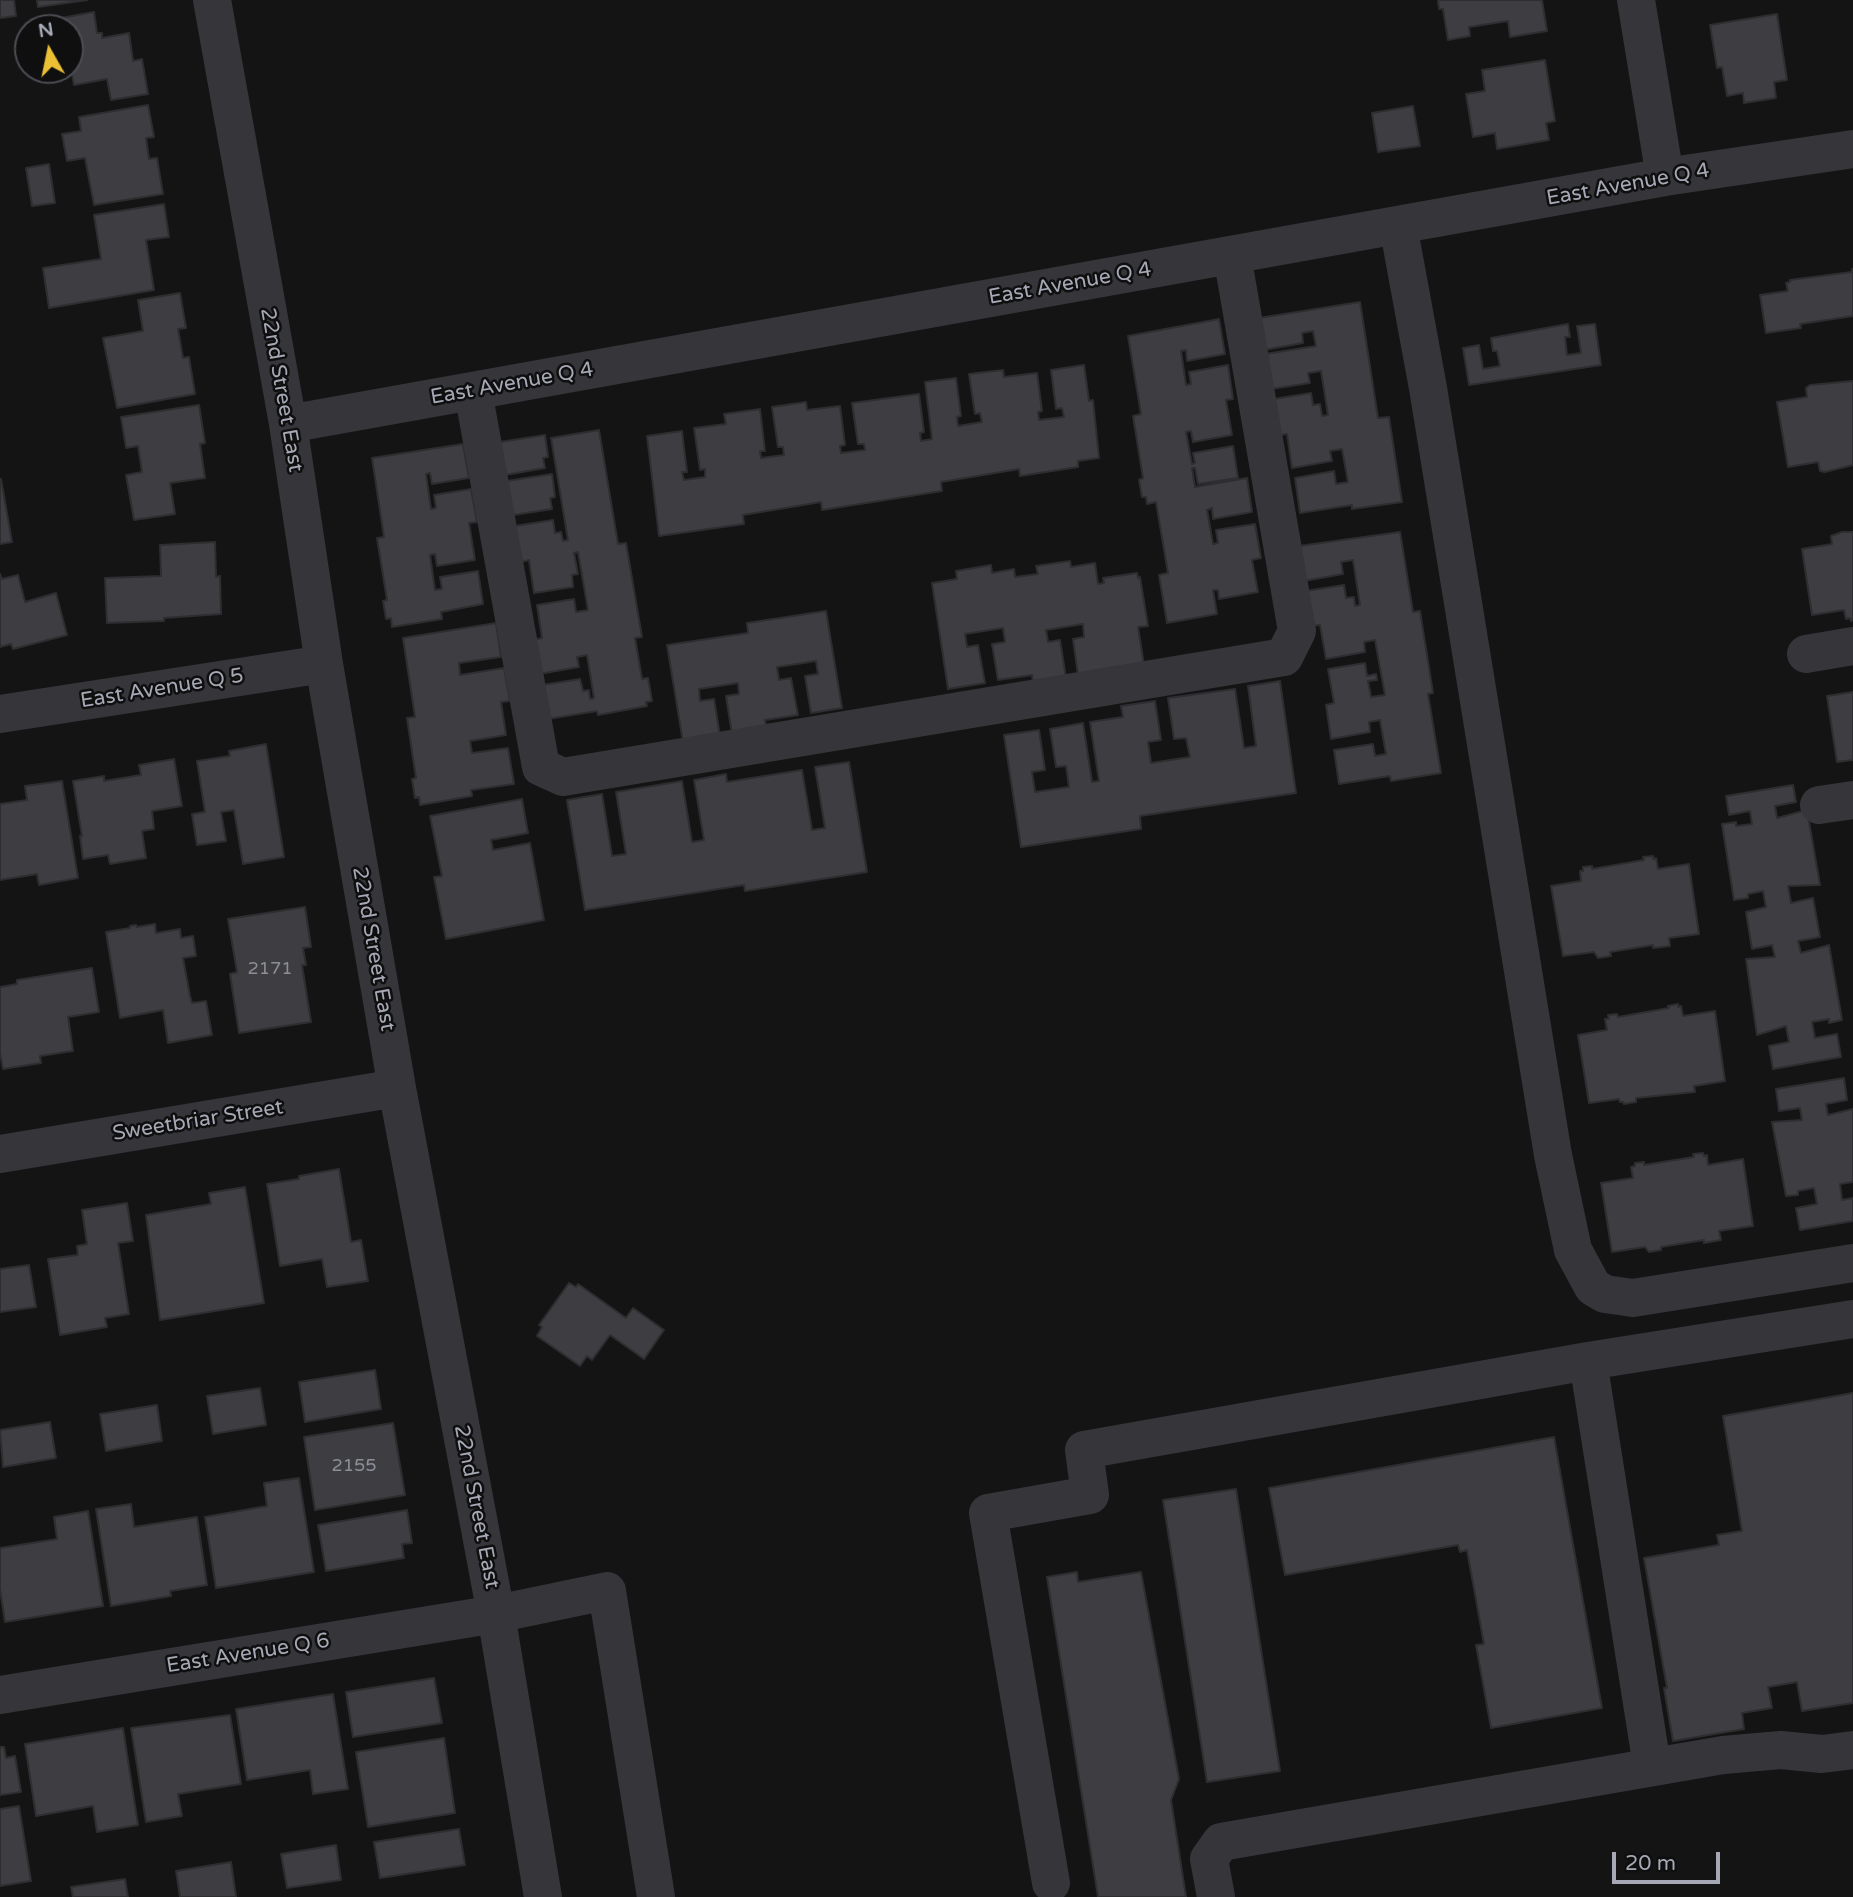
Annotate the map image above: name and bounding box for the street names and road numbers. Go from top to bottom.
street label: East Avenue Q 4 [1545,158,1711,212]
street label: East Avenue Q 4 [987,257,1153,311]
street label: 22nd Street East [254,306,308,474]
street label: East Avenue Q 4 [429,357,595,411]
street label: East Avenue Q 5 [79,664,245,714]
street label: 22nd Street East [346,865,400,1033]
street label: Sweetbriar Street [111,1095,285,1147]
street label: 22nd Street East [448,1423,504,1591]
street label: East Avenue Q 6 [165,1629,331,1679]

